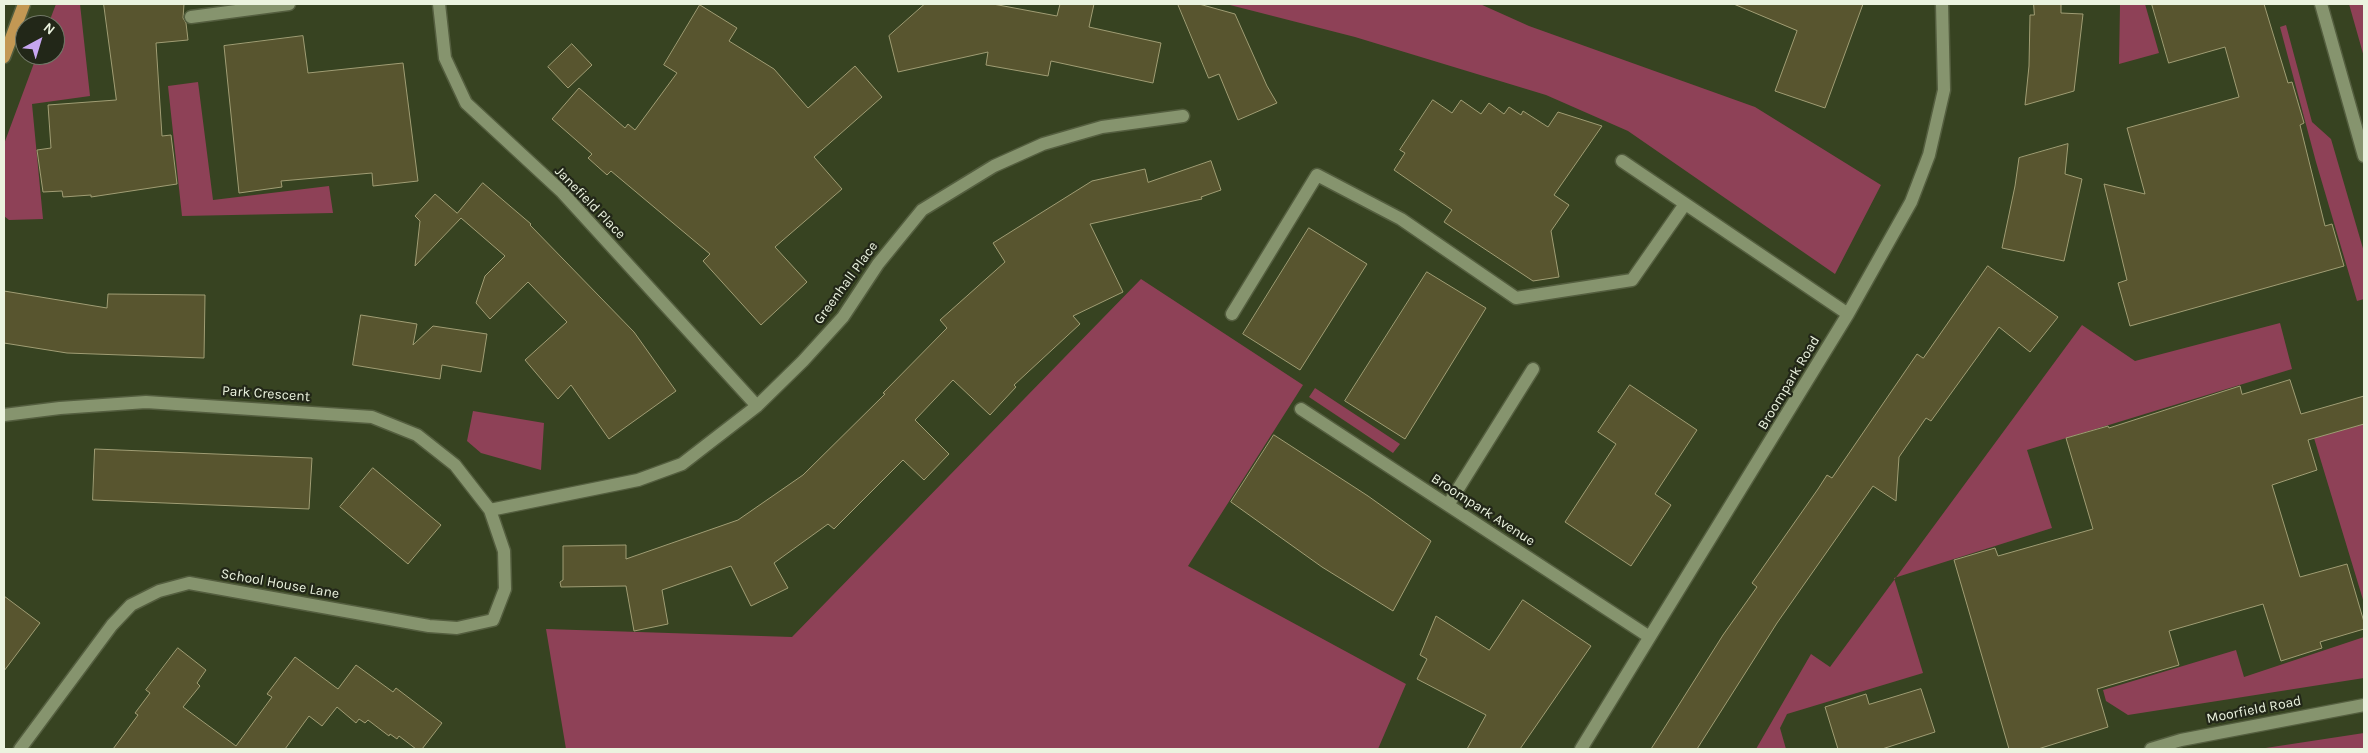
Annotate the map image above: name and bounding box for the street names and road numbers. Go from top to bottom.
street label: Janefield Place [551,163,629,243]
street label: Greenhall Place [810,238,882,328]
street label: Broompark Road [1754,333,1824,433]
street label: Park Crescent [221,383,311,405]
street label: Broompark Avenue [1428,470,1538,550]
street label: School House Lane [219,565,341,603]
street label: Moorfield Road [2205,693,2303,727]

